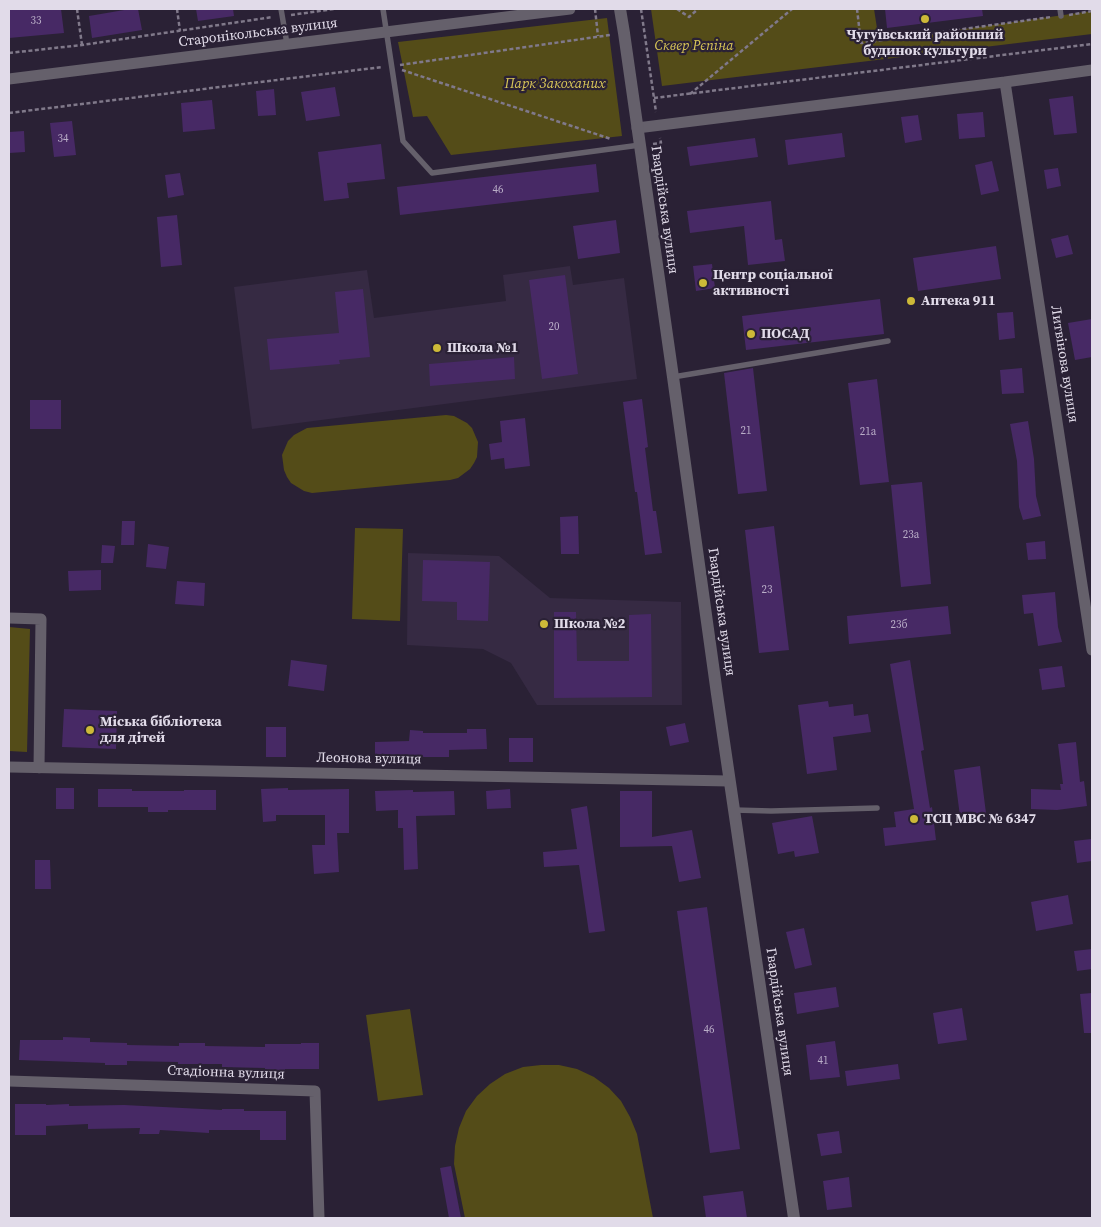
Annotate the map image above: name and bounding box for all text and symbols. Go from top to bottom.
marker: Чугуївський районний будинок культури [919,13,931,25]
house number: 33 [31,14,41,28]
street label: Старонікольська вулиця [177,15,339,51]
place label: Чугуївський районний будинок культури [847,27,1003,59]
park label: Сквер Рєпіна [655,38,733,54]
park label: Парк Закоханих [504,76,606,92]
house number: 34 [58,132,68,146]
street label: Гвардійська вулиця [647,145,681,275]
house number: 46 [493,183,503,197]
place label: Центр соціальної активності [713,267,832,300]
marker: Центр соціальної активності [697,277,709,289]
place label: Аптека 911 [921,293,996,309]
marker: Аптека 911 [905,295,917,307]
street label: Литвінова вулиця [1046,304,1082,424]
house number: 20 [549,320,559,334]
place label: ПОСАД [761,326,809,342]
marker: ПОСАД [745,328,757,340]
place label: Школа №1 [447,340,518,356]
marker: Школа №1 [431,342,443,354]
house number: 21 [741,424,751,438]
house number: 21а [860,425,876,439]
house number: 23а [903,528,919,542]
street label: Гвардійська вулиця [704,547,738,677]
house number: 23 [762,583,772,597]
place label: Школа №2 [554,616,625,632]
marker: Школа №2 [538,618,550,630]
house number: 23б [891,618,907,632]
place label: Міська бібліотека для дітей [100,714,222,746]
marker: Міська бібліотека для дітей [84,724,96,736]
street label: Леонова вулиця [316,750,422,768]
place label: ТСЦ МВС № 6347 [924,811,1036,827]
marker: ТСЦ МВС № 6347 [908,813,920,825]
street label: Гвардійська вулиця [762,947,796,1077]
house number: 46 [704,1023,714,1037]
house number: 41 [818,1054,828,1068]
street label: Стадіонна вулиця [167,1063,285,1083]

